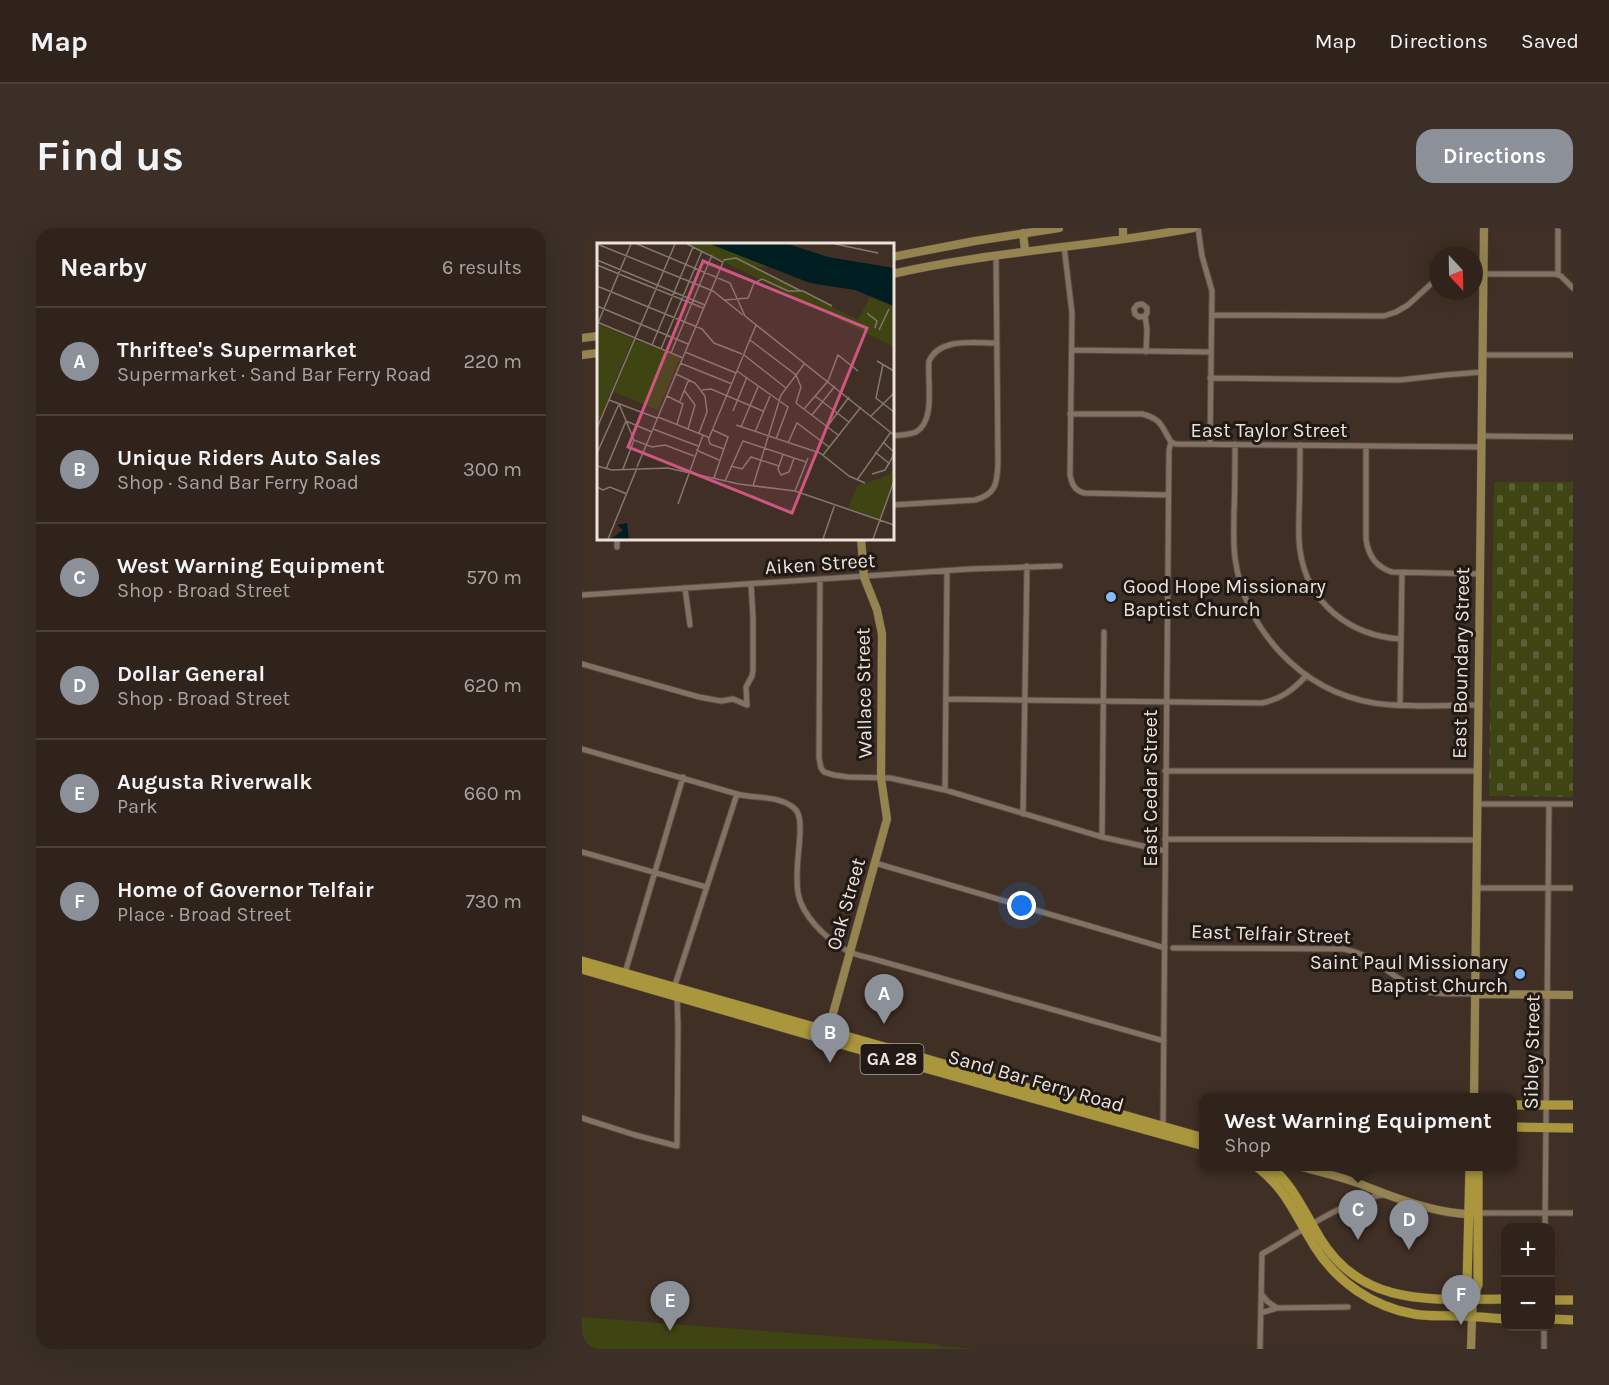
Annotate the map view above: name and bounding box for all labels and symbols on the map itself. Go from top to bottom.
inset map [597,243,894,540]
north arrow [1429,246,1483,300]
street label: East Taylor Street [1190,419,1348,442]
street label: Aiken Street [764,549,876,579]
street label: East Boundary Street [1448,567,1474,759]
place label: Good Hope Missionary Baptist Church [1123,575,1326,621]
marker: Good Hope Missionary Baptist Church [1104,590,1118,604]
street label: Wallace Street [851,627,877,759]
street label: East Cedar Street [1139,709,1162,867]
street label: Oak Street [822,855,870,953]
your location [1007,891,1036,920]
street label: East Telfair Street [1191,920,1352,948]
place label: Saint Paul Missionary Baptist Church [1310,951,1508,997]
marker: Saint Paul Missionary Baptist Church [1513,967,1527,981]
pin: A [864,974,904,1024]
street label: Sibley Street [1520,994,1545,1110]
pin: B [810,1014,850,1063]
road number: GA 28 [860,1044,924,1074]
street label: Sand Bar Ferry Road [945,1045,1127,1117]
pin: C [1338,1190,1378,1240]
pin: D [1390,1200,1428,1250]
pin: F [1442,1276,1480,1325]
pin: E [650,1282,689,1331]

